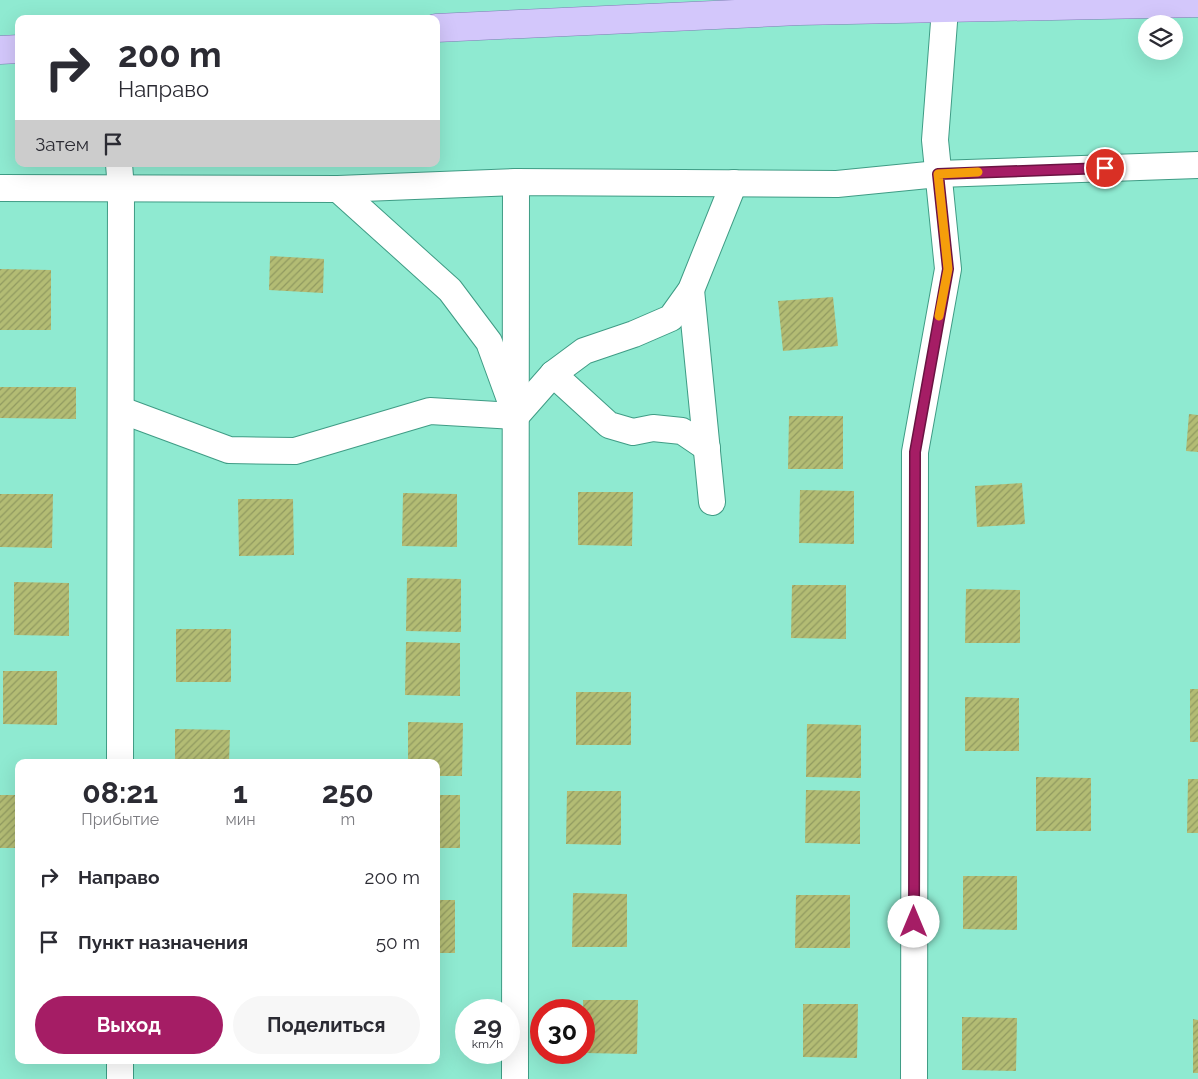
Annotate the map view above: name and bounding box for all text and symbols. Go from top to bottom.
map controls [1138,15,1183,60]
button: layers [1138,15,1183,60]
text: 200 m [118,34,222,75]
icon: right [35,35,100,100]
text: Направо [118,76,209,102]
icon: arrive [99,130,127,158]
text: Затем [35,133,89,155]
pin [1084,147,1126,189]
icon: arrive [1091,154,1119,182]
text: 08:21 [82,775,158,810]
text: 1 [233,775,248,810]
text: 250 [322,775,374,810]
text: Прибытие [81,810,159,829]
text: мин [225,810,256,829]
text: m [340,810,355,829]
icon: right [35,863,63,891]
text: Направо [78,866,159,888]
text: 200 m [365,866,420,888]
position arrow [887,895,939,947]
icon: arrive [35,928,63,956]
text: Пункт назначения [78,931,248,953]
text: 50 m [376,931,420,953]
button: Выход [35,996,223,1054]
button: Поделиться [233,996,420,1054]
speed limit sign: 30 [530,999,595,1064]
text: 29 [473,1010,502,1040]
text: km/h [472,1037,503,1051]

